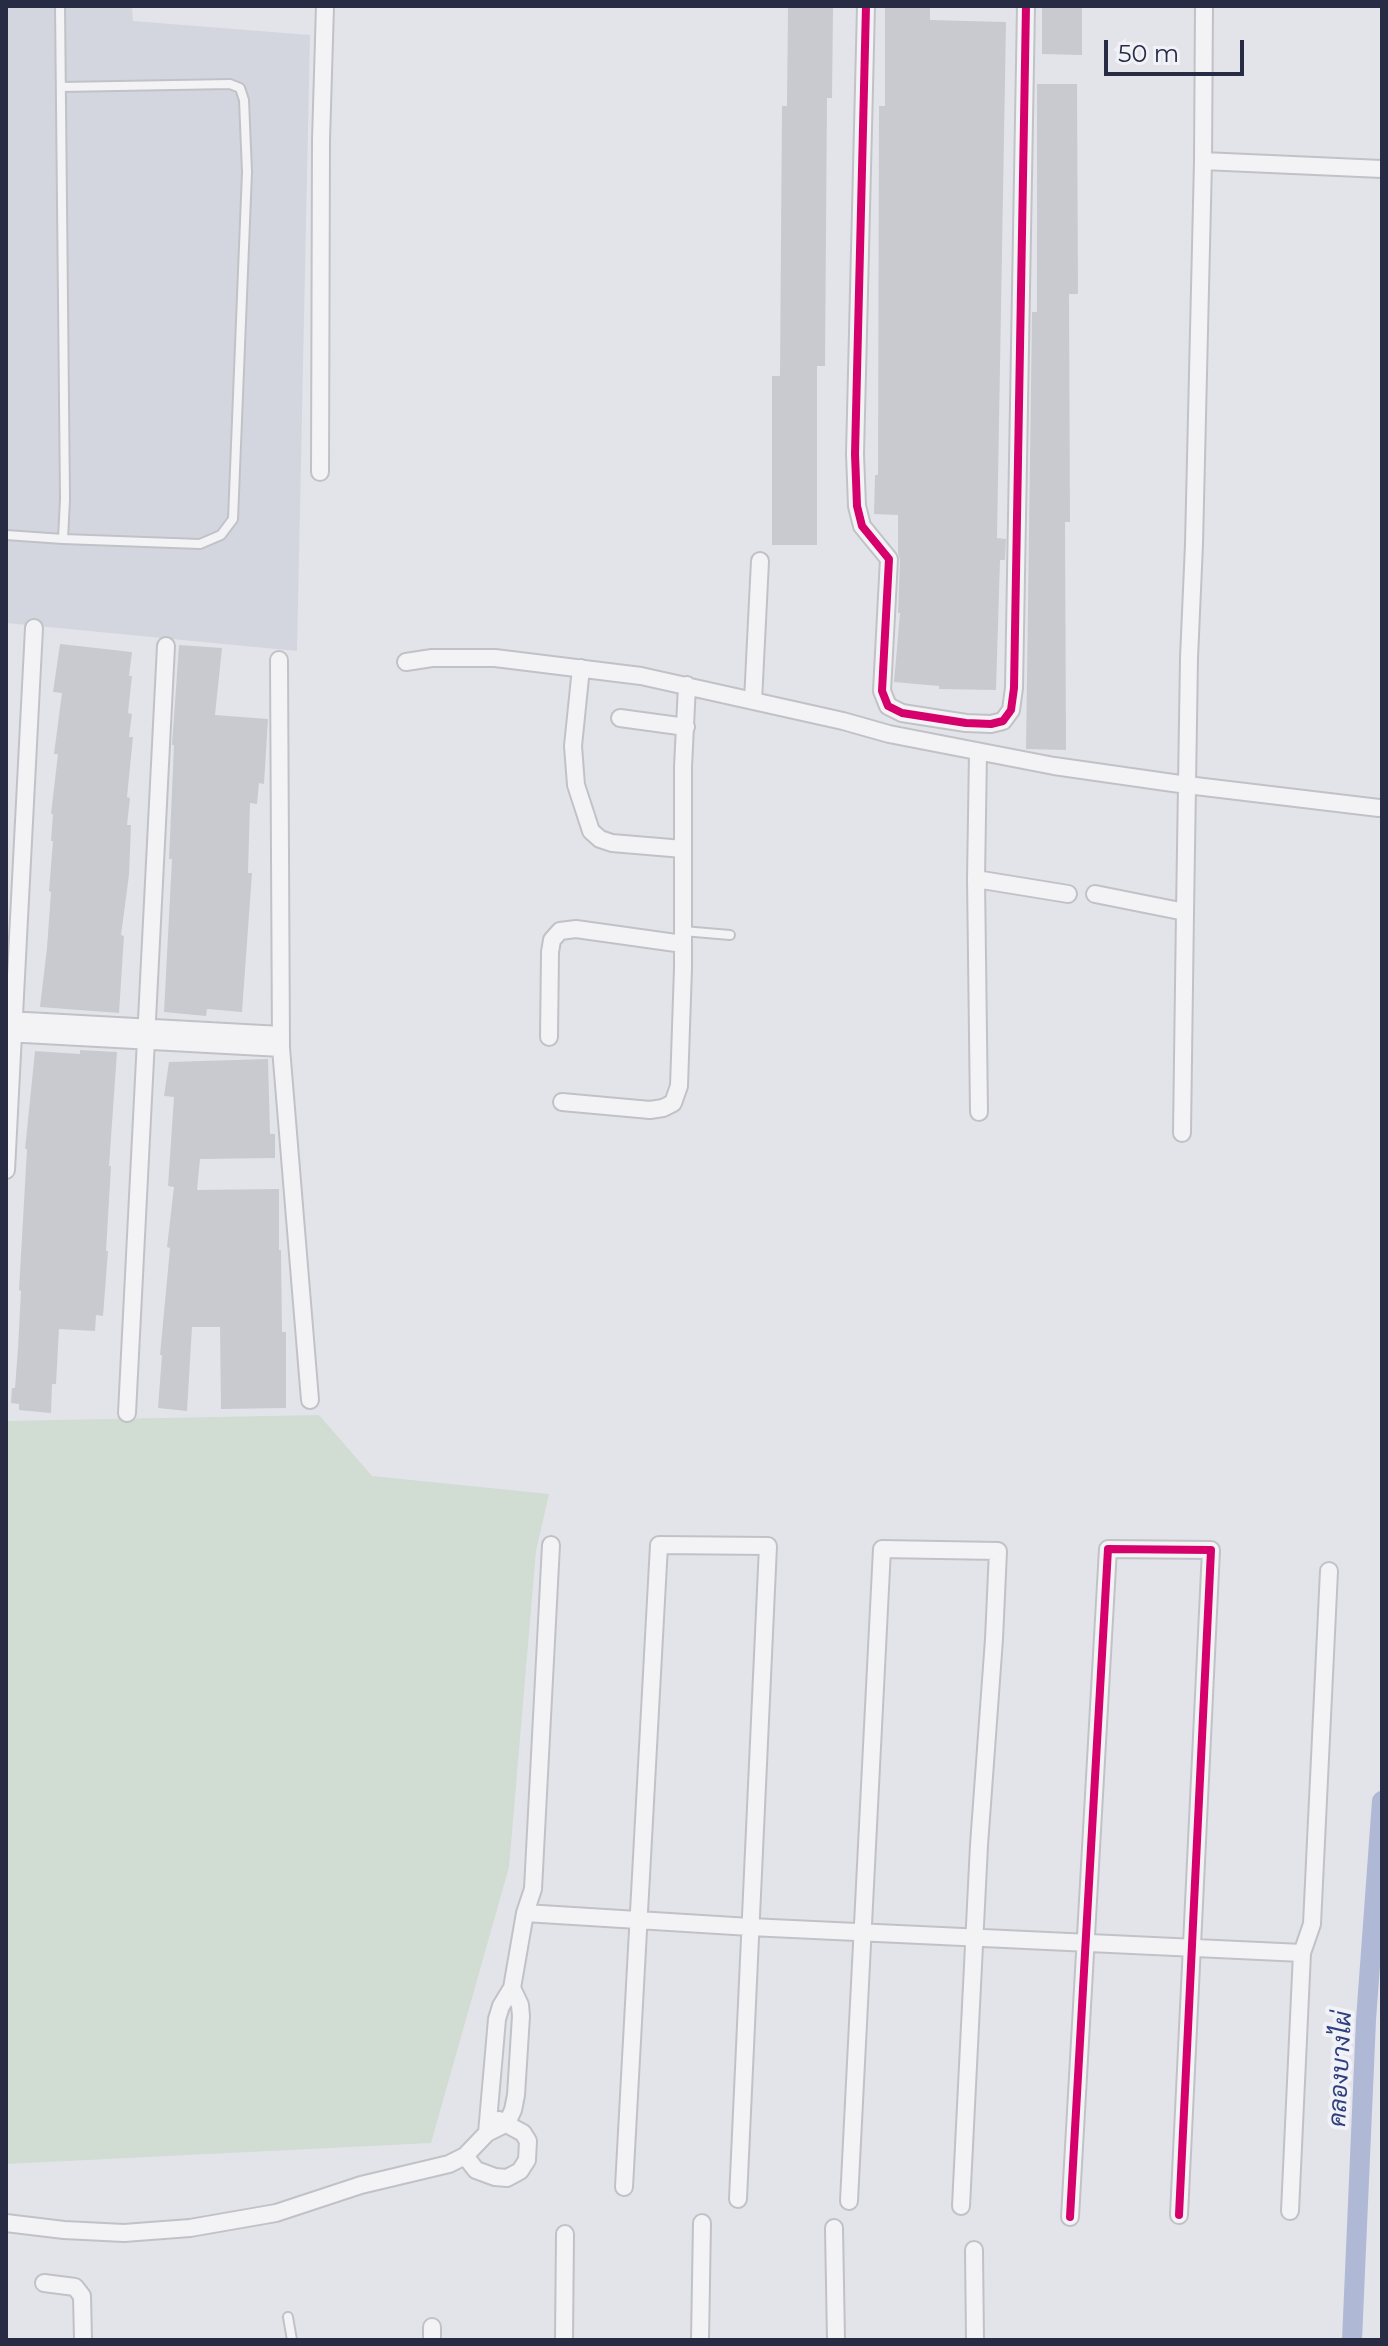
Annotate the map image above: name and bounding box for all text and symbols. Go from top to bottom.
scale bar [1108,24,1248,74]
text: 50 m [1118,39,1179,68]
water label: คลองบางไผ่ [1324,2010,1358,2128]

